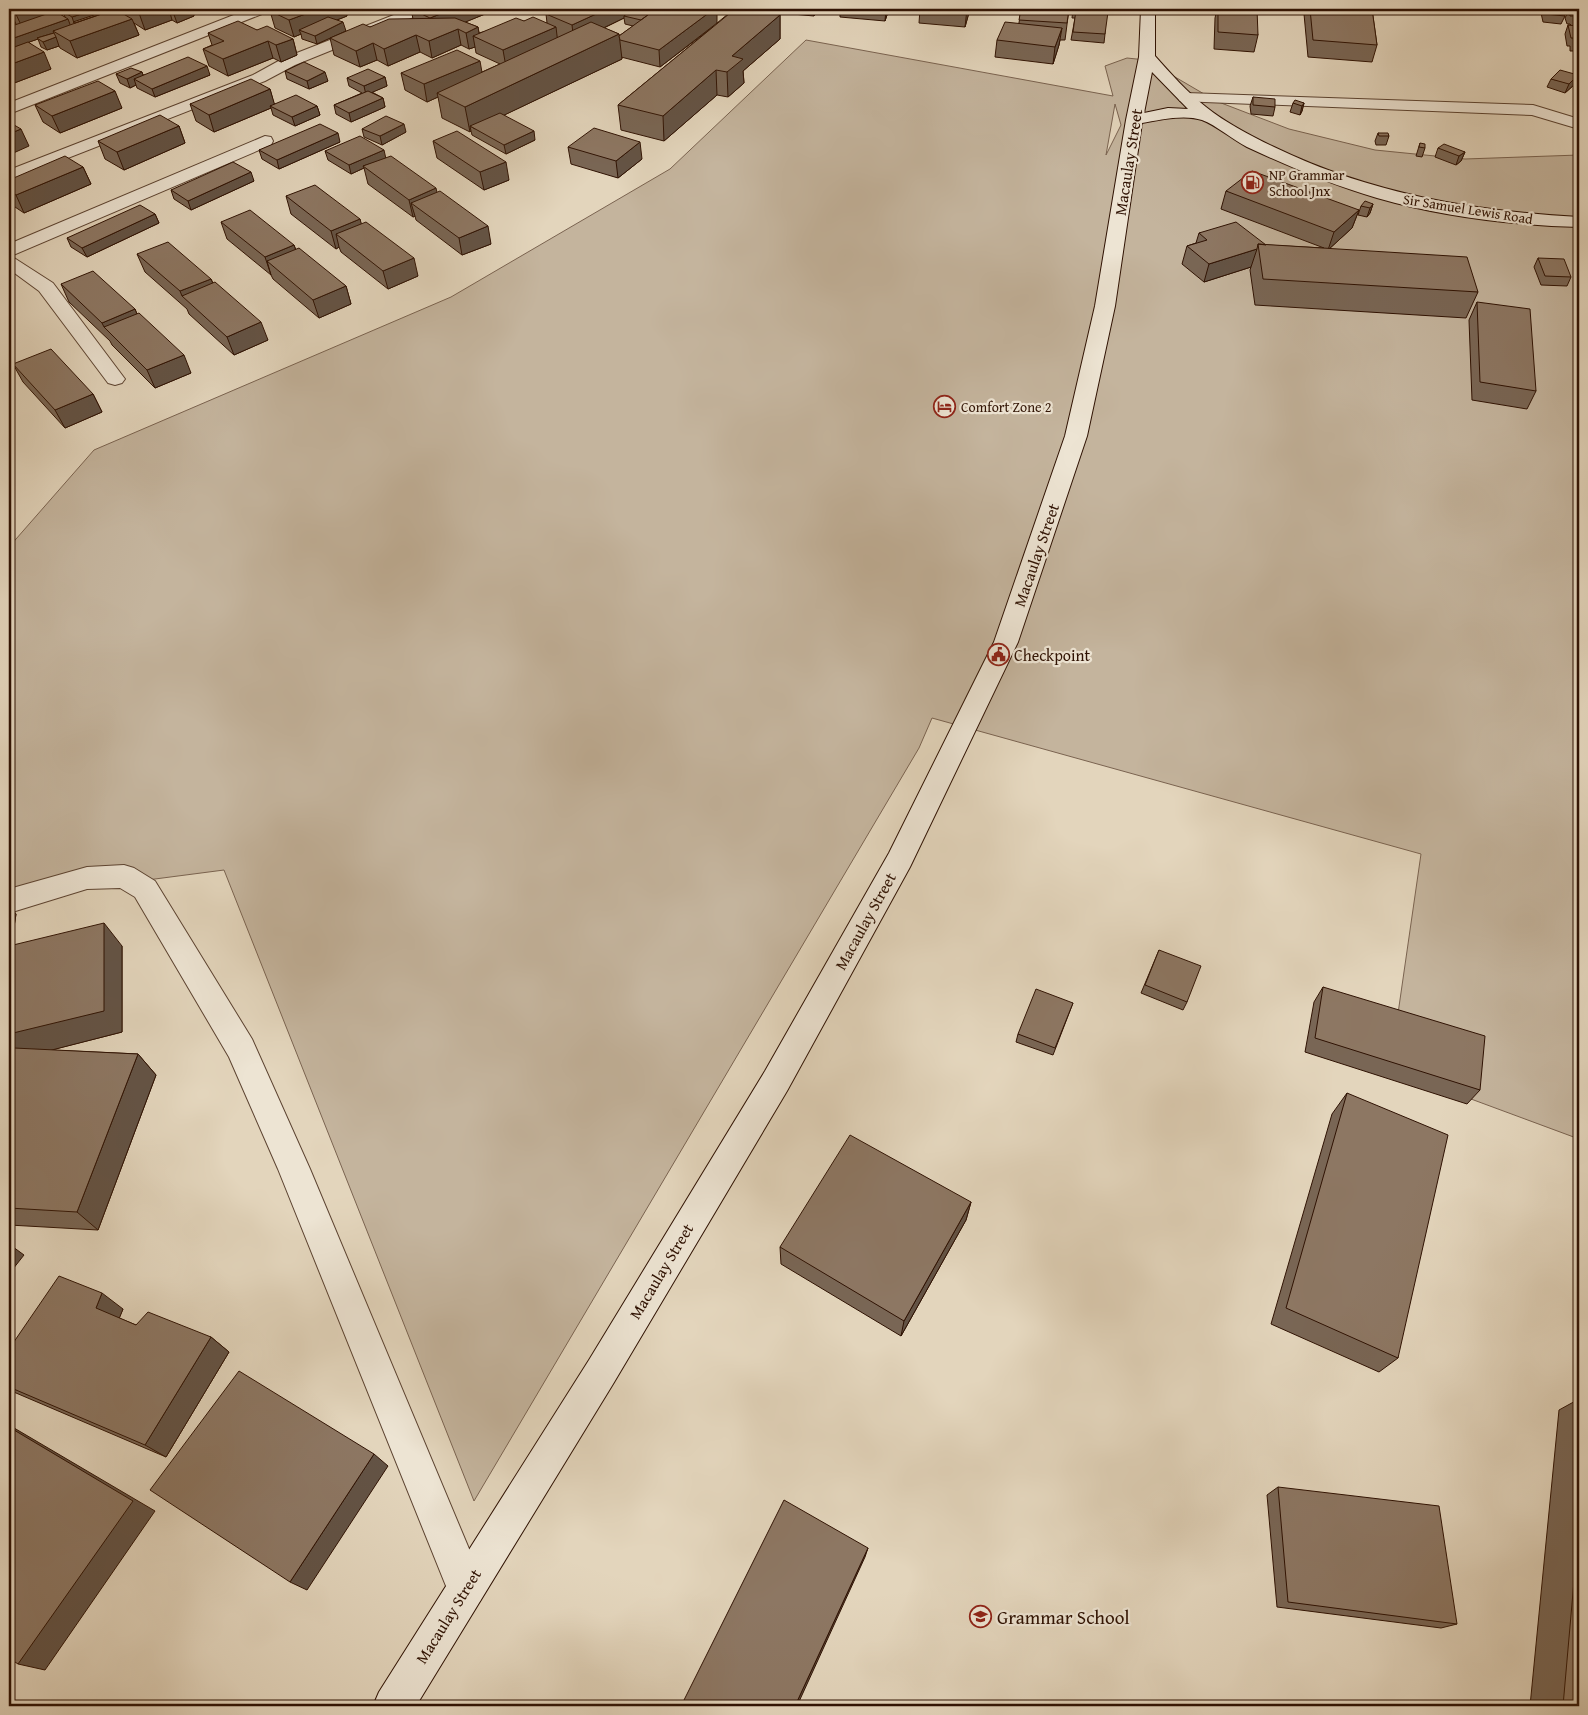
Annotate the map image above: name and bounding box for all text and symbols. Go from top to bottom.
street label: Macaulay Street [1108,106,1148,217]
place label: NP Grammar School Jnx [1269,165,1345,201]
fuel station icon: NP Grammar School Jnx [1241,171,1265,195]
street label: Sir Samuel Lewis Road [1402,189,1535,229]
hotel icon: Comfort Zone 2 [933,395,957,419]
place label: Comfort Zone 2 [961,397,1051,417]
street label: Macaulay Street [1007,500,1065,610]
public building icon: Checkpoint [986,643,1010,667]
place label: Checkpoint [1014,643,1090,667]
street label: Macaulay Street [828,868,902,974]
street label: Macaulay Street [623,1218,699,1323]
street label: Macaulay Street [409,1564,487,1668]
place label: Grammar School [997,1603,1130,1631]
school or university icon: Grammar School [969,1605,993,1629]

